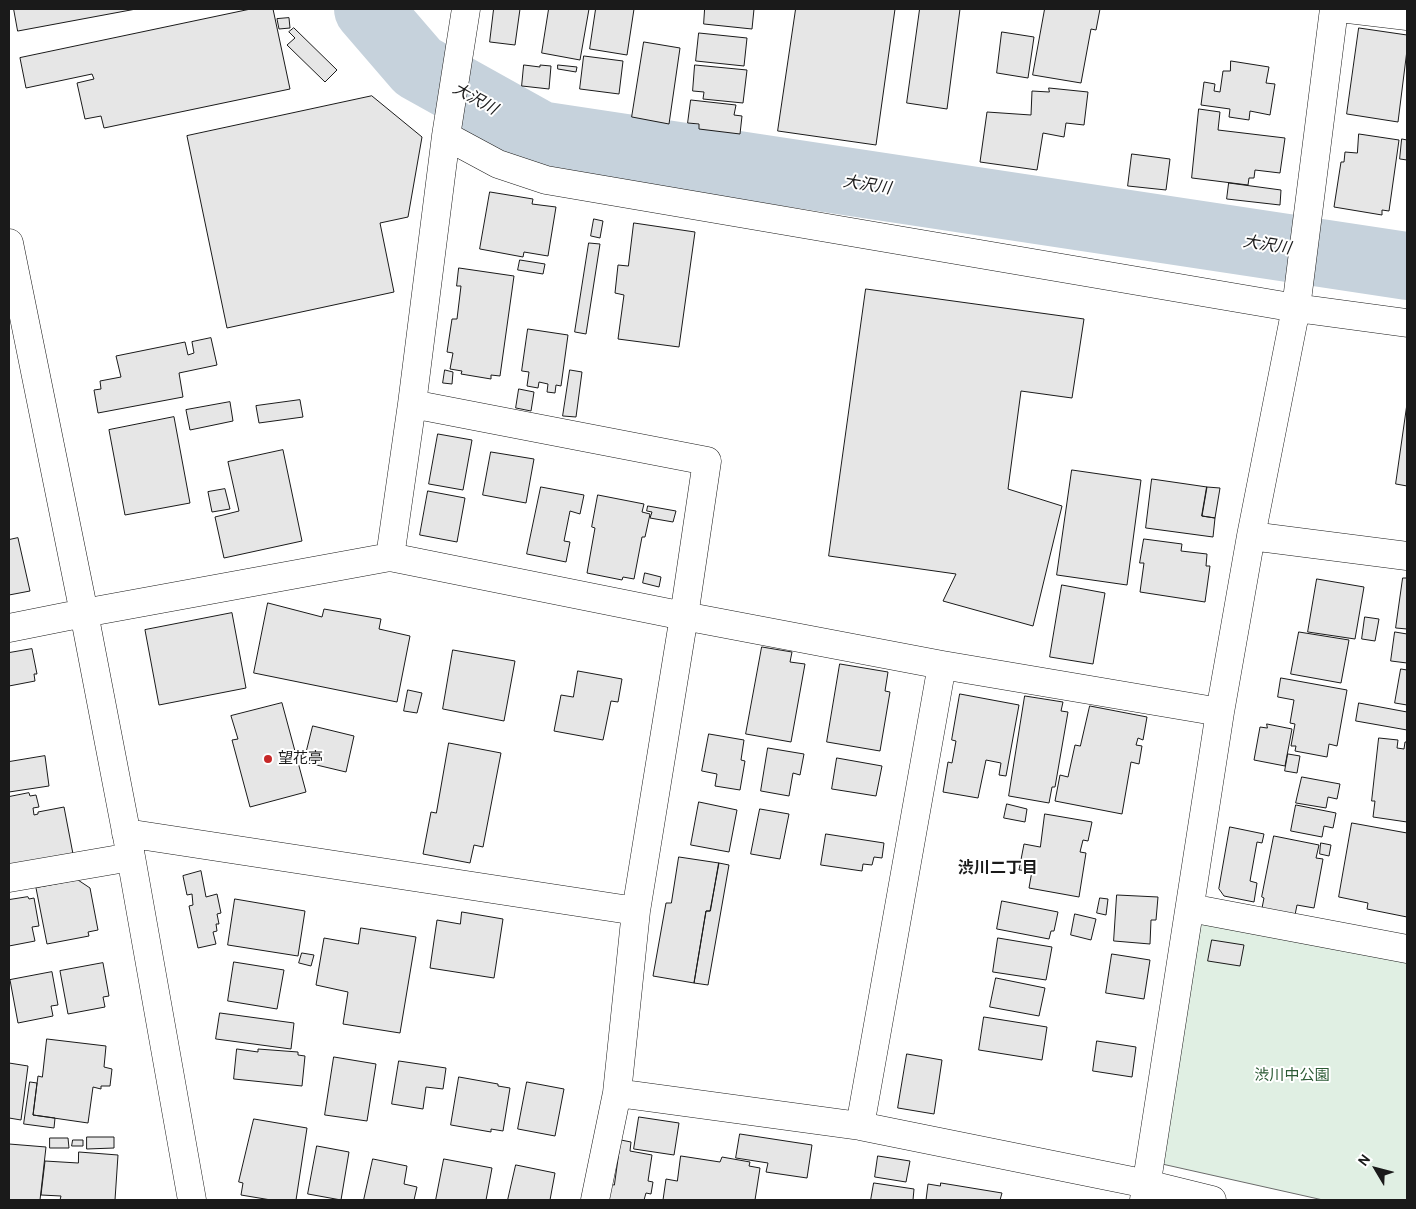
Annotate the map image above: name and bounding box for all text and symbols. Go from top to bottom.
water label: 大沢川 [449,79,501,119]
water label: 大沢川 [842,172,892,198]
water label: 大沢川 [1242,232,1292,258]
place label: 望花亭 [278,750,323,768]
marker: 望花亭 [262,753,274,765]
district label: 渋川二丁目 [958,858,1038,878]
park label: 渋川中公園 [1255,1067,1329,1085]
north arrow [1351,1144,1401,1194]
text: N [1354,1151,1374,1169]

